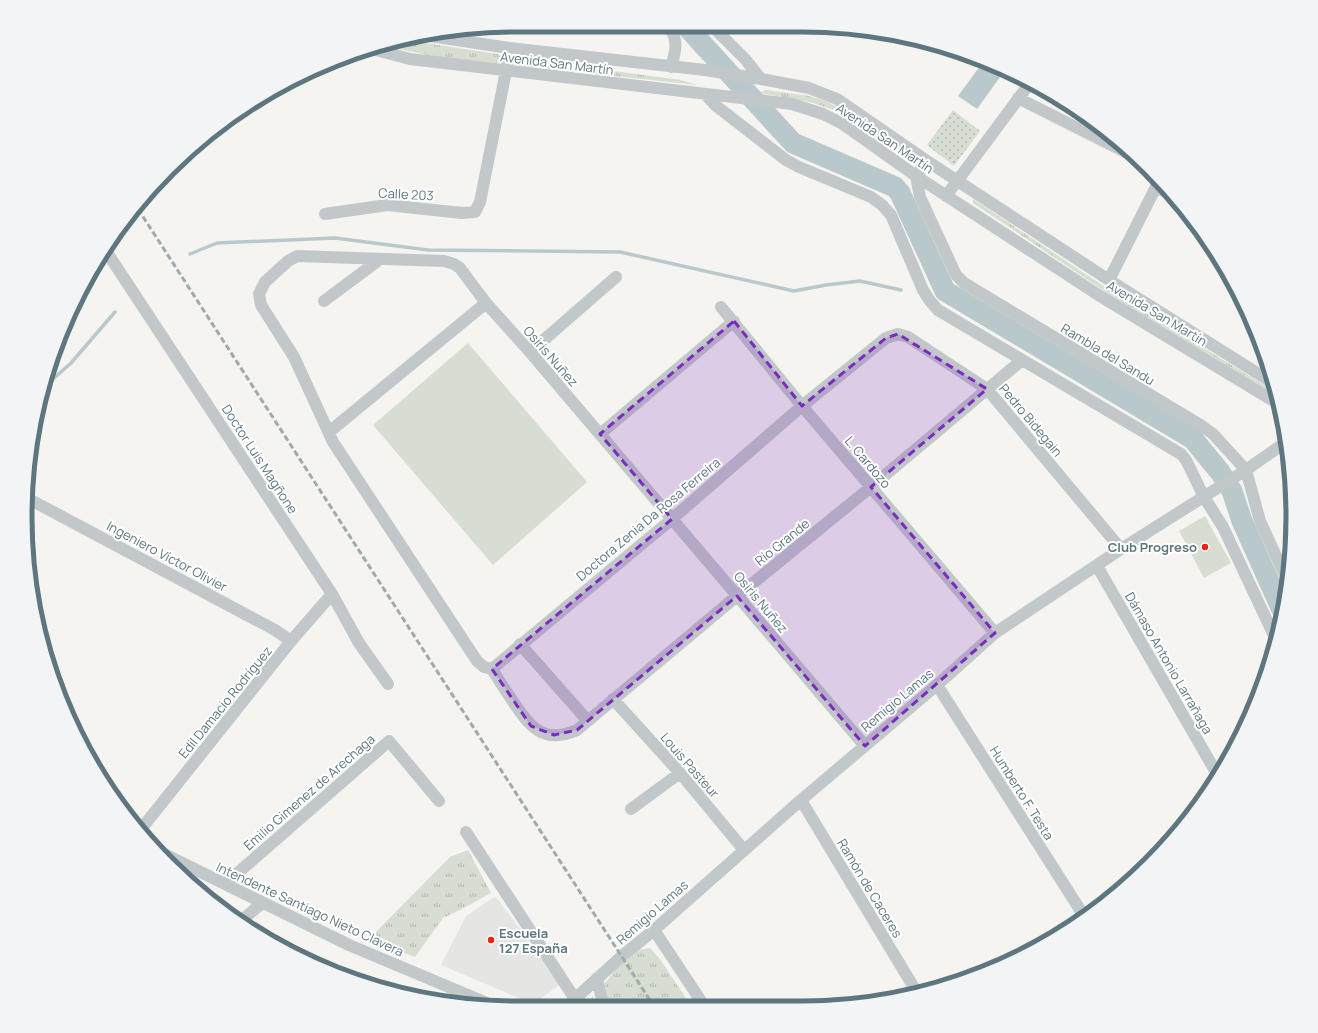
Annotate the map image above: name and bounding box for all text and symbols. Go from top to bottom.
street label: Avenida San Martín [499,47,615,79]
street label: Avenida San Martín [833,99,937,177]
street label: Calle 203 [378,184,434,204]
street label: Avenida San Martín [1103,276,1211,350]
street label: Rambla del Sandu [1058,319,1158,389]
street label: Osiris Nuñez [520,322,583,390]
street label: Pedro Bidegain [995,380,1067,460]
street label: Doctor Luis Magñone [218,401,302,517]
street label: L. Cardozo [841,432,895,492]
street label: Doctora Zenia Da Rosa Ferreira [572,453,724,585]
street label: Río Grande [751,514,813,570]
street label: Ingeniero Víctor Olivier [104,517,231,596]
place label: Club Progreso [1108,538,1197,556]
marker: Club Progreso [1200,542,1210,552]
street label: Osiris Nuñez [730,567,792,637]
street label: Dámaso Antonio Larrañaga [1121,589,1217,737]
street label: Edil Damacio Rodríguez [174,642,276,762]
street label: Remigio Lamas [857,664,937,736]
street label: Louis Pasteur [657,729,724,802]
street label: Emilio Gimenez de Arechaga [239,730,379,854]
street label: Humberto F. Testa [986,743,1058,843]
street label: Ramón de Caceres [833,835,907,941]
street label: Intendente Santiago Nieto Clavera [213,858,407,960]
street label: Remigio Lamas [612,876,692,948]
place label: Escuela 127 España [499,924,568,957]
marker: Escuela 127 España [486,935,496,945]

